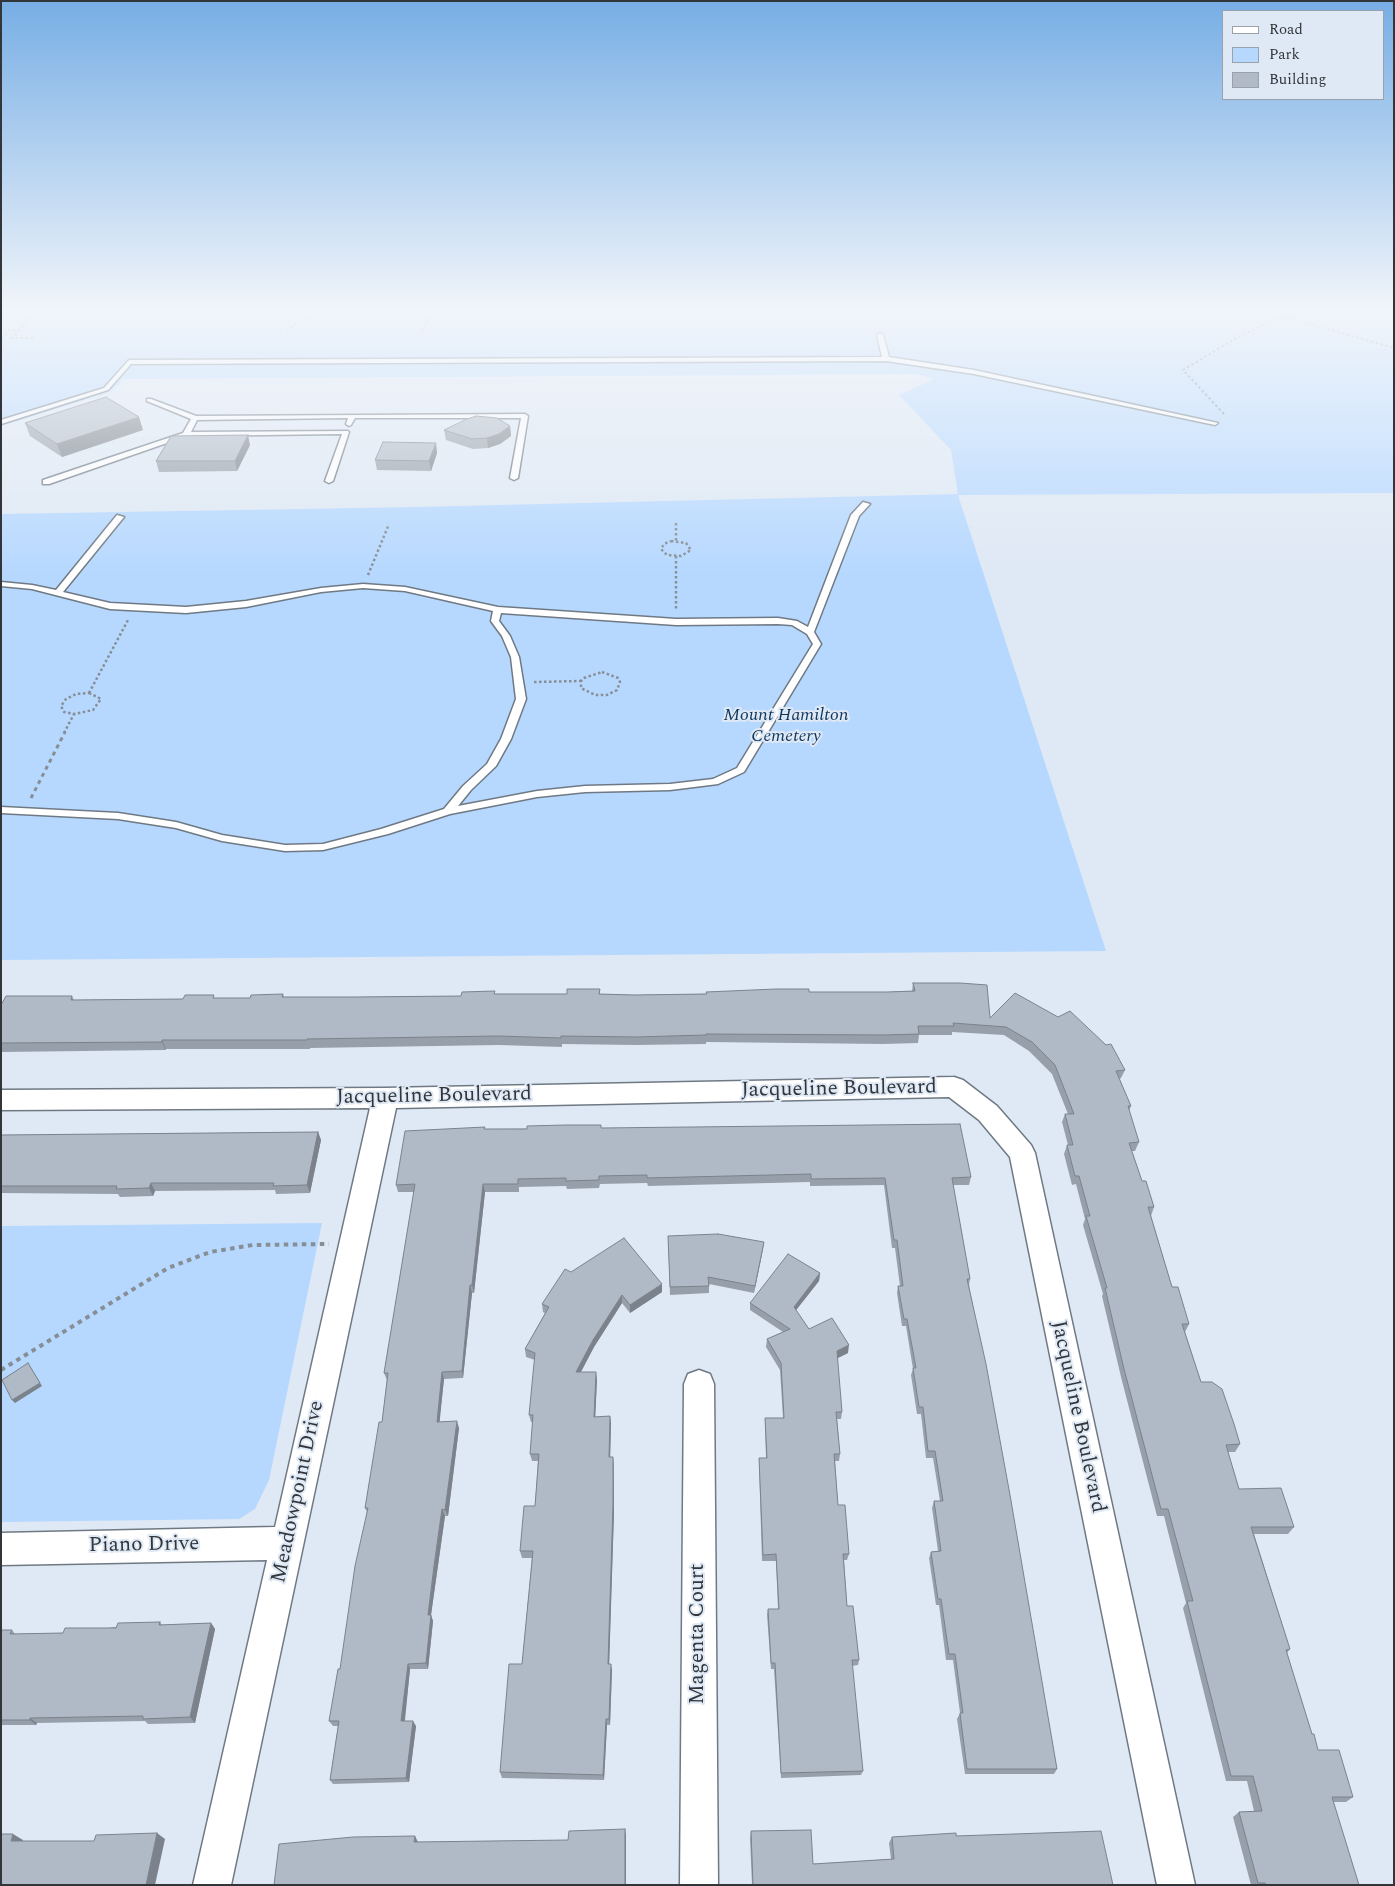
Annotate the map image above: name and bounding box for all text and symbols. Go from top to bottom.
legend [1222,10,1385,100]
text: Road [1269,18,1303,41]
text: Park [1269,43,1300,66]
text: Building [1269,68,1326,91]
park label: Mount Hamilton Cemetery [724,705,848,748]
street label: Jacqueline Boulevard [741,1076,937,1104]
street label: Jacqueline Boulevard [336,1083,532,1111]
street label: Jacqueline Boulevard [1044,1319,1110,1515]
street label: Meadowpoint Drive [267,1398,331,1586]
street label: Piano Drive [89,1532,199,1560]
street label: Magenta Court [686,1563,712,1705]

